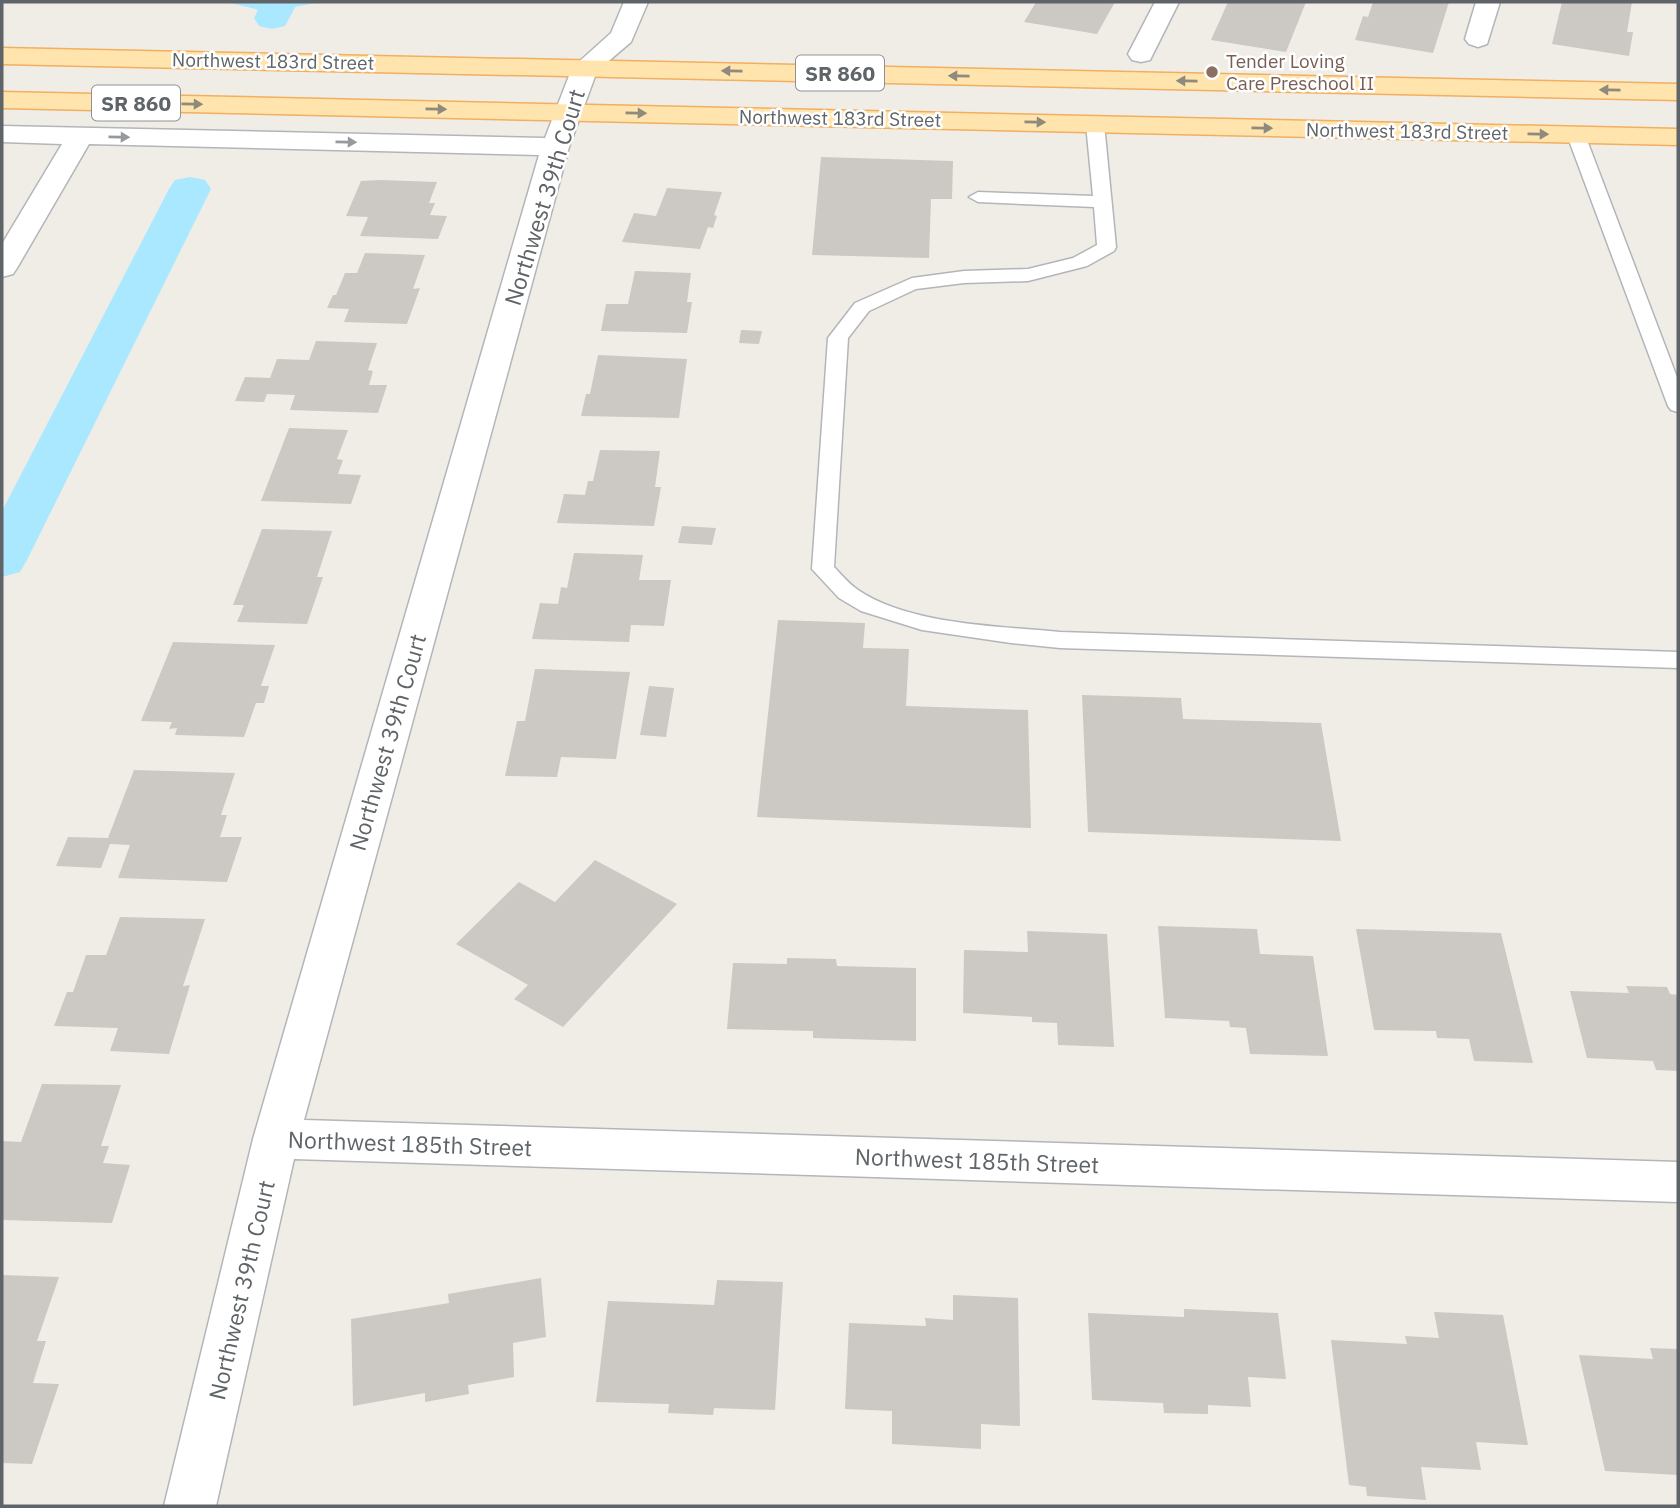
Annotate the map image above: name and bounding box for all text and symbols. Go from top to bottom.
street label: Northwest 183rd Street [172,47,374,75]
place label: Tender Loving Care Preschool II [1226,49,1374,95]
road number: SR 860 [796,56,884,90]
marker: Tender Loving Care Preschool II [1204,64,1220,80]
one-way arrow [720,65,742,76]
one-way arrow [948,70,970,81]
one-way arrow [1175,75,1197,87]
street label: Northwest 39th Court [497,85,591,309]
one-way arrow [1599,85,1621,96]
road number: SR 860 [92,86,180,120]
one-way arrow [182,98,204,110]
one-way arrow [425,103,447,115]
street label: Northwest 183rd Street [739,104,941,132]
one-way arrow [625,108,647,119]
one-way arrow [1024,117,1046,128]
street label: Northwest 183rd Street [1306,117,1508,145]
one-way arrow [1251,122,1273,133]
one-way arrow [1528,128,1550,140]
one-way arrow [108,131,130,143]
one-way arrow [336,136,358,147]
street label: Northwest 39th Court [342,630,432,854]
street label: Northwest 185th Street [287,1124,533,1162]
street label: Northwest 185th Street [854,1141,1100,1179]
street label: Northwest 39th Court [201,1177,281,1403]

